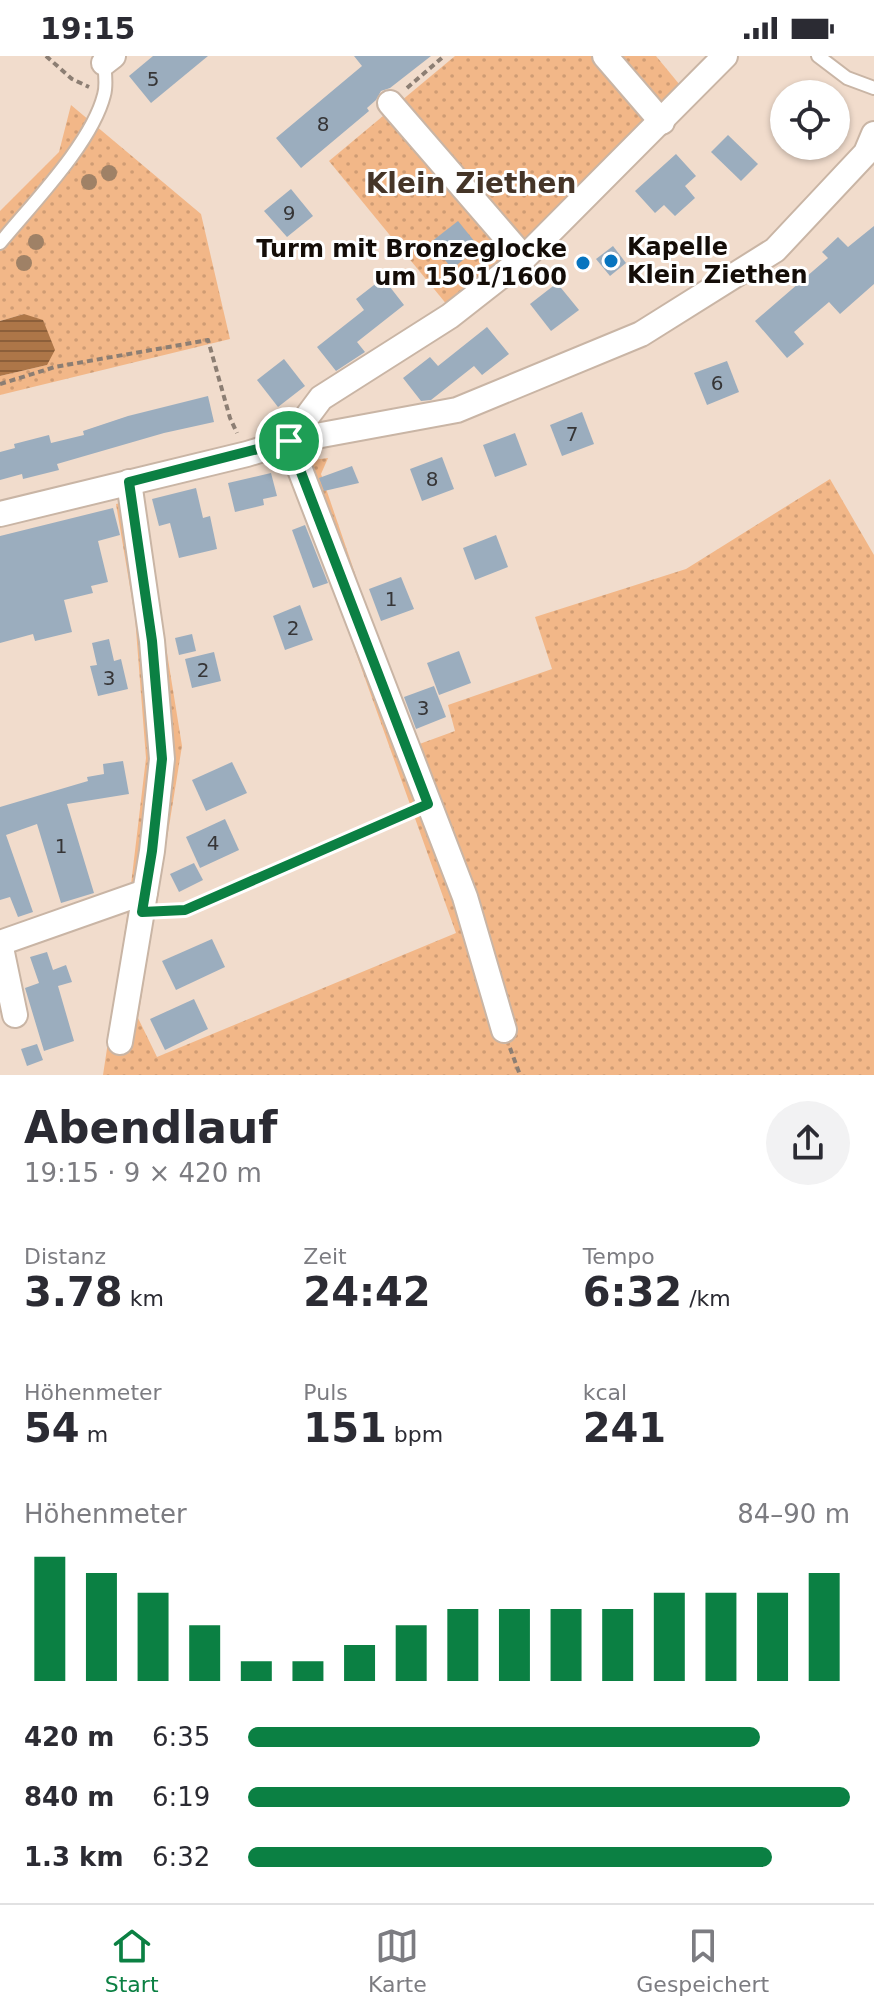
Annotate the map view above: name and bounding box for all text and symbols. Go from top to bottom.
text: 19:15 [40,11,136,46]
house number: 5 [147,67,159,91]
map controls [770,80,850,160]
button: locate [770,80,850,160]
house number: 8 [317,112,329,136]
district label: Klein Ziethen [366,167,576,200]
house number: 9 [283,201,295,225]
place label: Kapelle Klein Ziethen [627,233,808,289]
place label: Turm mit Bronzeglocke um 1501/1600 [256,235,567,291]
marker: Kapelle Klein Ziethen [602,252,620,270]
marker: Turm mit Bronzeglocke um 1501/1600 [574,254,592,272]
house number: 6 [711,371,723,395]
pin [255,407,323,475]
icon: arrive [267,419,311,463]
house number: 7 [566,422,578,446]
house number: 8 [426,467,438,491]
house number: 1 [385,587,397,611]
house number: 2 [287,616,299,640]
house number: 2 [197,658,209,682]
house number: 3 [103,666,115,690]
house number: 3 [417,696,429,720]
house number: 4 [207,831,219,855]
house number: 1 [55,834,67,858]
button: share [766,1101,850,1185]
text: Abendlauf [24,1102,277,1153]
text: 19:15 · 9 × 420 m [24,1158,262,1188]
text: Distanz [24,1244,106,1269]
text: Zeit [303,1244,347,1269]
text: Tempo [583,1244,655,1269]
text: 3.78 [24,1269,123,1315]
text: 24:42 [303,1269,431,1315]
text: 6:32 [583,1269,682,1315]
text: km [123,1286,164,1311]
text: /km [682,1286,731,1311]
text: Höhenmeter [24,1380,162,1405]
text: Puls [303,1380,348,1405]
text: kcal [583,1380,627,1405]
text: 54 [24,1405,80,1451]
text: 151 [303,1405,387,1451]
text: 241 [583,1405,666,1451]
text: m [80,1422,108,1447]
text: bpm [387,1422,443,1447]
text: Höhenmeter [24,1499,187,1529]
text: 84–90 m [737,1499,850,1529]
text: 420 m [24,1722,114,1752]
text: 6:35 [152,1722,210,1752]
text: 840 m [24,1782,114,1812]
text: 6:19 [152,1782,210,1812]
text: 1.3 km [24,1842,124,1872]
text: 6:32 [152,1842,210,1872]
tab: Start [105,1924,159,1997]
tab: Karte [368,1924,427,1997]
tab: Gespeichert [636,1924,769,1997]

